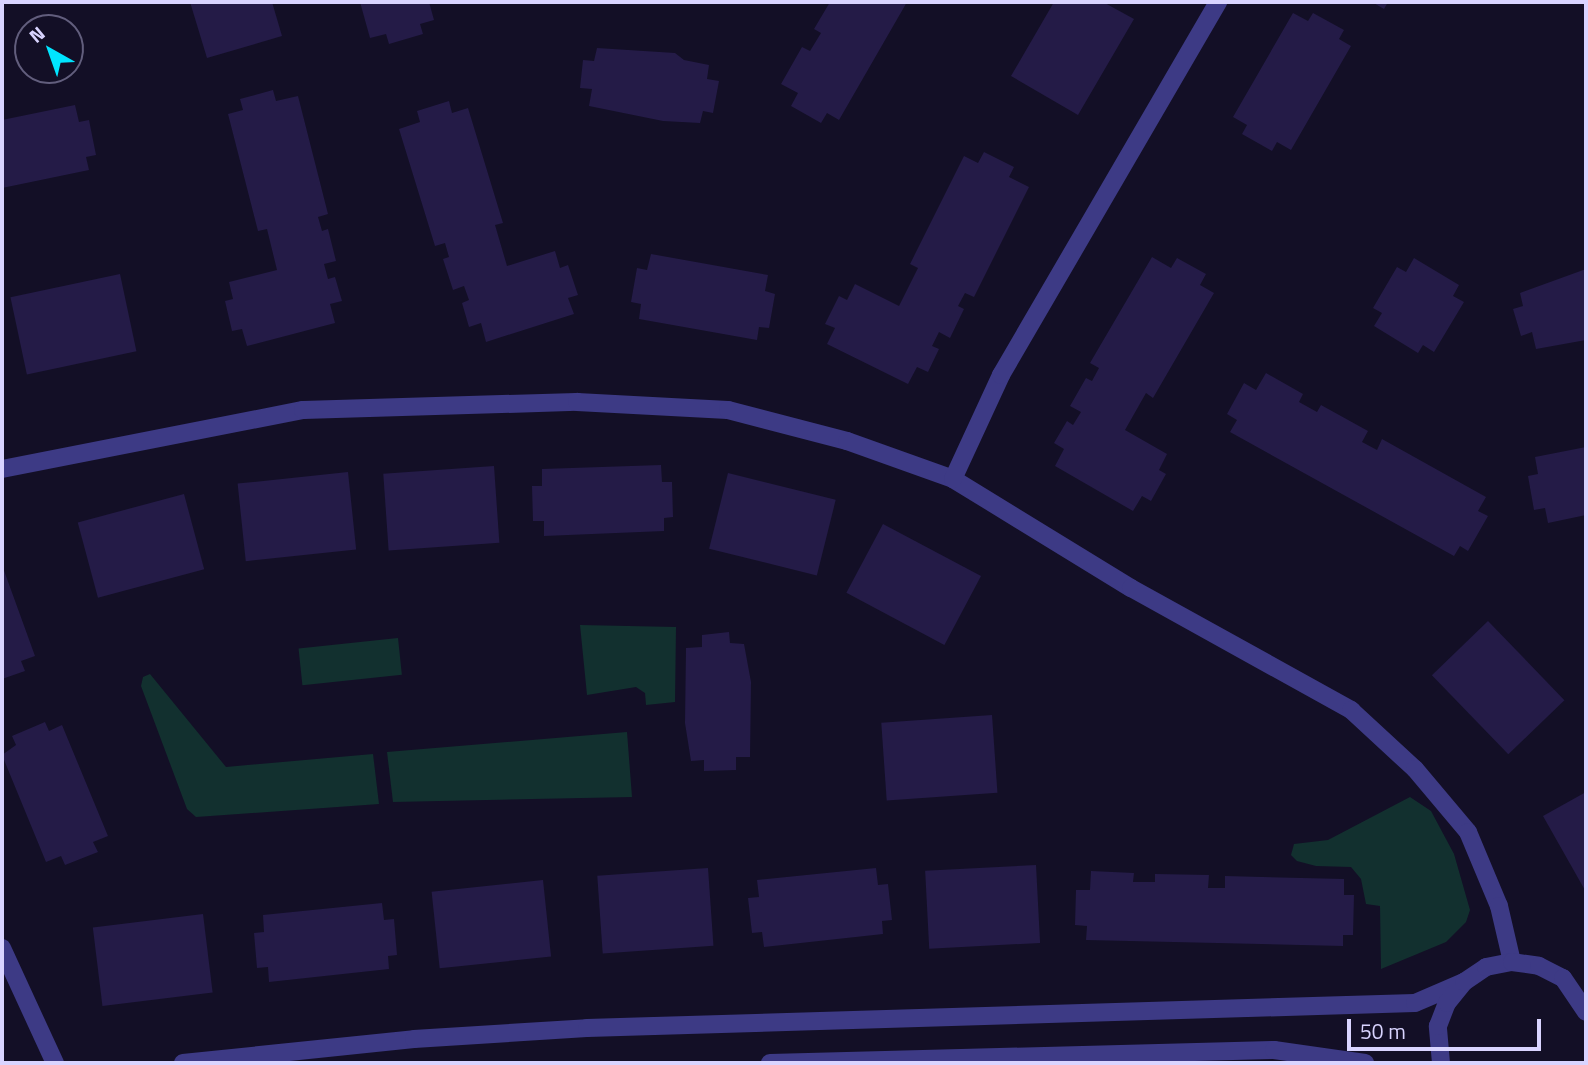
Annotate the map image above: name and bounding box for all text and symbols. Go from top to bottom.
north arrow [14,14,84,84]
text: N [22,19,51,49]
scale bar [1350,1006,1544,1050]
text: 50 m [1360,1015,1406,1047]

